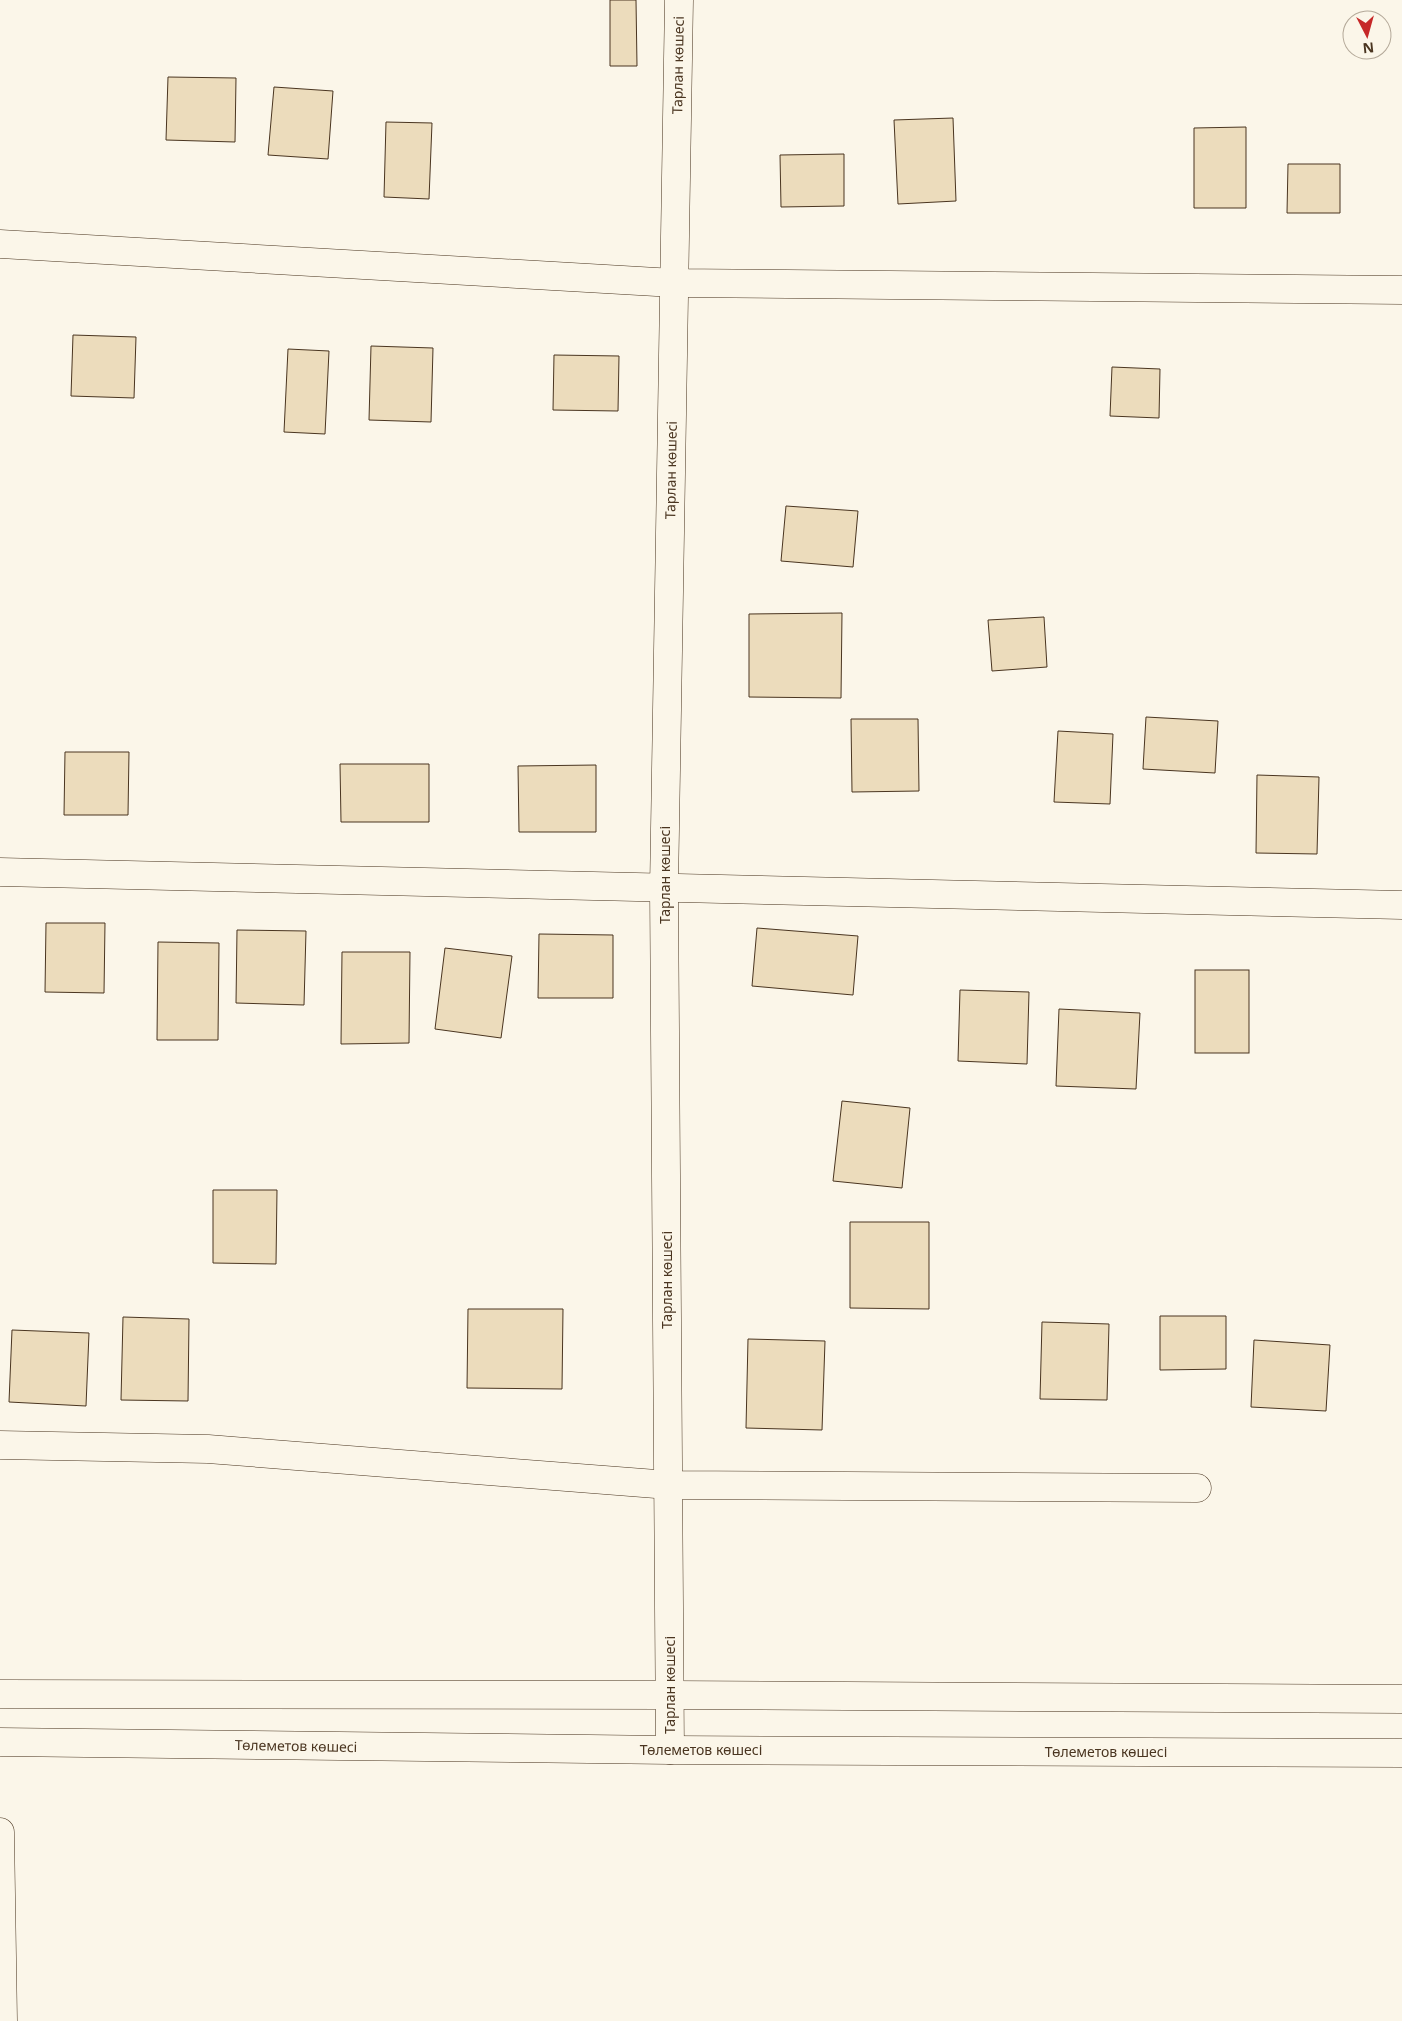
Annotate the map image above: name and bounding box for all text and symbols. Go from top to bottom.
north arrow [1342,10,1392,60]
street label: Тарлан көшесі [667,16,688,114]
text: N [1362,38,1375,58]
street label: Тарлан көшесі [660,421,681,519]
street label: Тарлан көшесі [655,826,674,924]
street label: Тарлан көшесі [657,1231,676,1329]
street label: Тарлан көшесі [660,1636,679,1734]
street label: Төлеметов көшесі [235,1735,357,1756]
street label: Төлеметов көшесі [640,1740,762,1759]
street label: Төлеметов көшесі [1045,1742,1167,1761]

